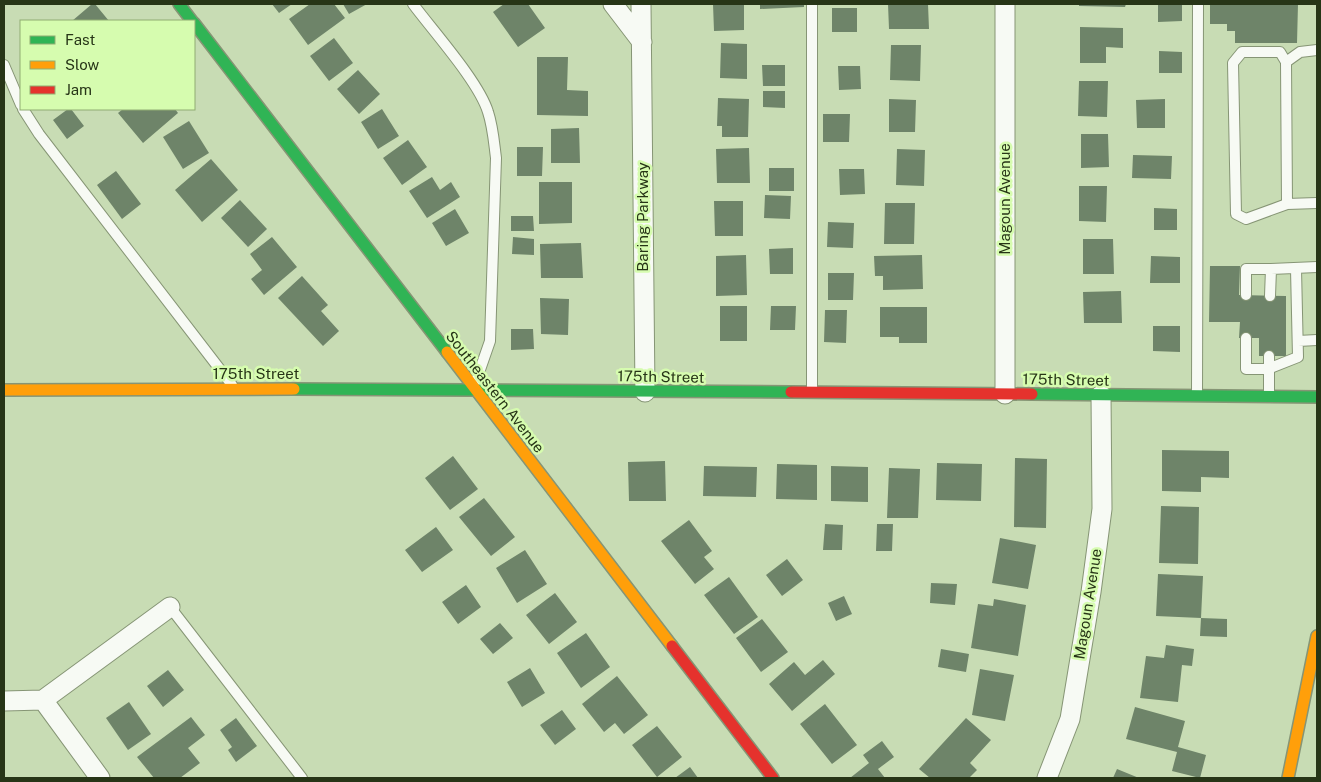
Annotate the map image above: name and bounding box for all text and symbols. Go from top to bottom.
legend [20,20,195,110]
text: Fast [65,31,95,48]
text: Slow [65,56,100,73]
text: Jam [65,81,92,98]
street label: Magoun Avenue [996,143,1013,255]
street label: Baring Parkway [634,162,651,272]
street label: Southeastern Avenue [443,328,548,456]
street label: 175th Street [213,365,299,382]
street label: 175th Street [618,367,705,386]
street label: 175th Street [1023,370,1110,389]
street label: Magoun Avenue [1070,547,1105,660]

